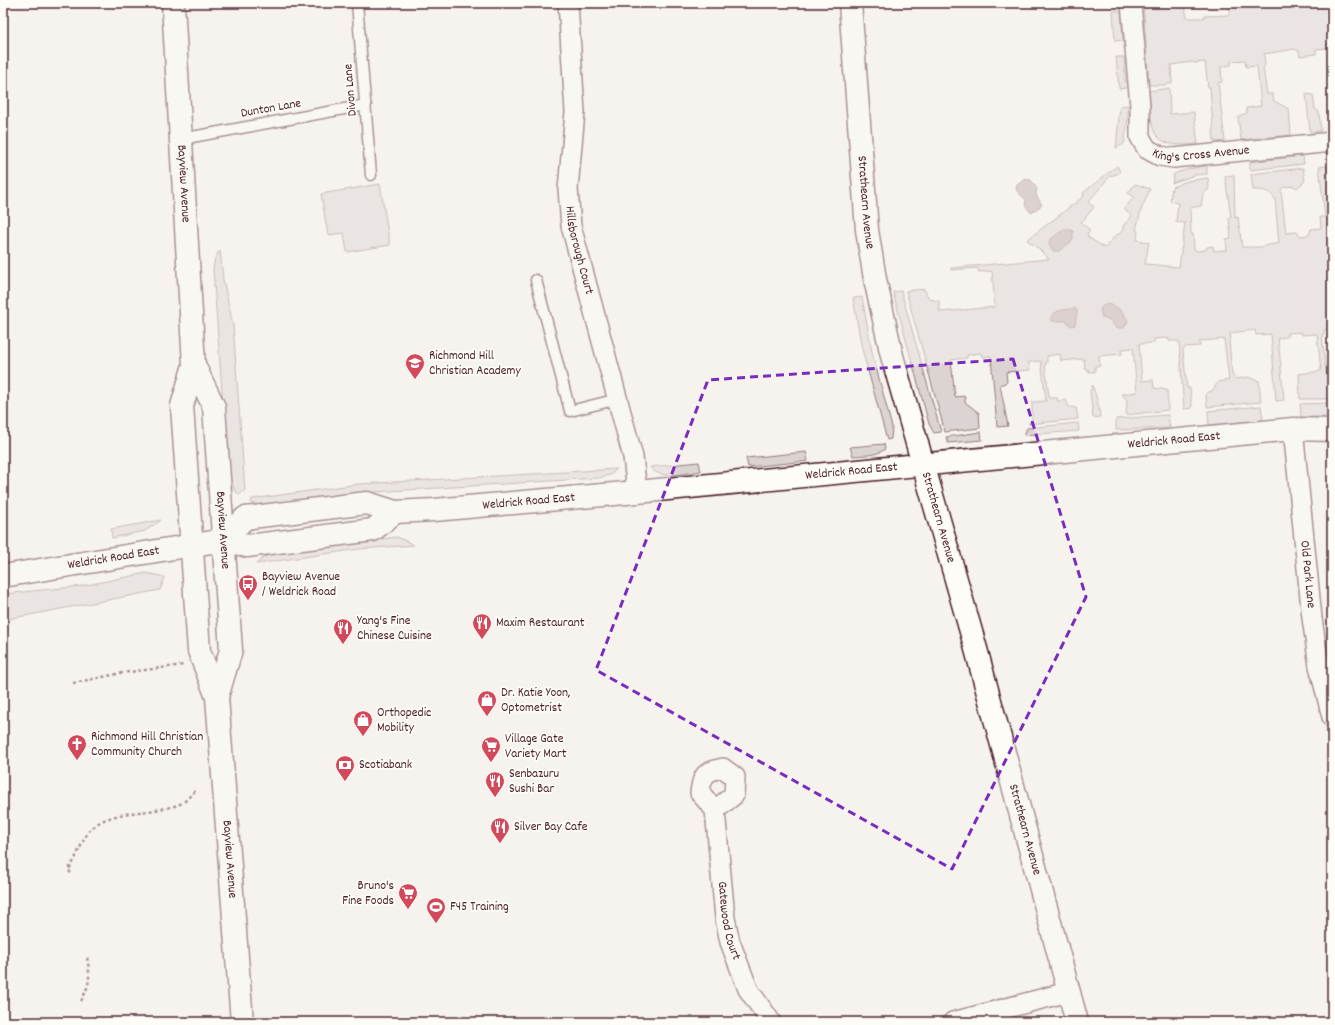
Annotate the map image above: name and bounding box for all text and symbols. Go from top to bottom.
street label: Divon Lane [339,63,363,117]
street label: Dunton Lane [239,94,303,124]
street label: King's Cross Avenue [1148,141,1251,168]
street label: Bayview Avenue [172,144,195,223]
street label: Strathearn Avenue [852,155,880,251]
street label: Hillsborough Court [560,205,599,297]
place label: Richmond Hill Christian Academy [429,347,521,381]
school or university icon: Richmond Hill Christian Academy [404,352,426,380]
street label: Weldrick Road East [1127,427,1221,454]
street label: Weldrick Road East [804,457,899,485]
street label: Strathearn Avenue [916,470,960,565]
street label: Weldrick Road East [482,488,576,515]
street label: Bayview Avenue [210,491,235,570]
street label: Old Park Lane [1295,539,1320,609]
street label: Weldrick Road East [66,541,161,575]
place label: Bayview Avenue / Weldrick Road [262,568,340,602]
bus stop icon: Bayview Avenue / Weldrick Road [237,573,259,601]
place label: Yang's Fine Chinese Cuisine [357,612,432,646]
restaurant icon: Maxim Restaurant [471,612,493,640]
place label: Maxim Restaurant [496,614,585,633]
restaurant icon: Yang's Fine Chinese Cuisine [332,617,354,645]
place label: Dr. Katie Yoon, Optometrist [501,684,570,718]
shop icon: Dr. Katie Yoon, Optometrist [476,689,498,717]
place label: Orthopedic Mobility [377,704,431,738]
shop icon: Orthopedic Mobility [352,709,374,737]
place label: Richmond Hill Christian Community Church [91,728,203,762]
place label: Village Gate Variety Mart [505,730,567,764]
church icon: Richmond Hill Christian Community Church [66,733,88,761]
supermarket icon: Village Gate Variety Mart [480,735,502,763]
bank icon: Scotiabank [334,754,356,782]
place label: Scotiabank [359,756,412,775]
place label: Senbazuru Sushi Bar [509,765,559,799]
restaurant icon: Senbazuru Sushi Bar [484,770,506,798]
street label: Strathearn Avenue [1003,782,1046,877]
restaurant icon: Silver Bay Cafe [489,816,511,844]
place label: Silver Bay Cafe [514,818,588,837]
street label: Bayview Avenue [217,820,242,899]
place label: Bruno's Fine Foods [342,877,394,911]
street label: Gatewood Court [712,881,746,963]
supermarket icon: Bruno's Fine Foods [397,882,419,910]
sports icon: F45 Training [425,896,447,924]
place label: F45 Training [450,898,509,917]

